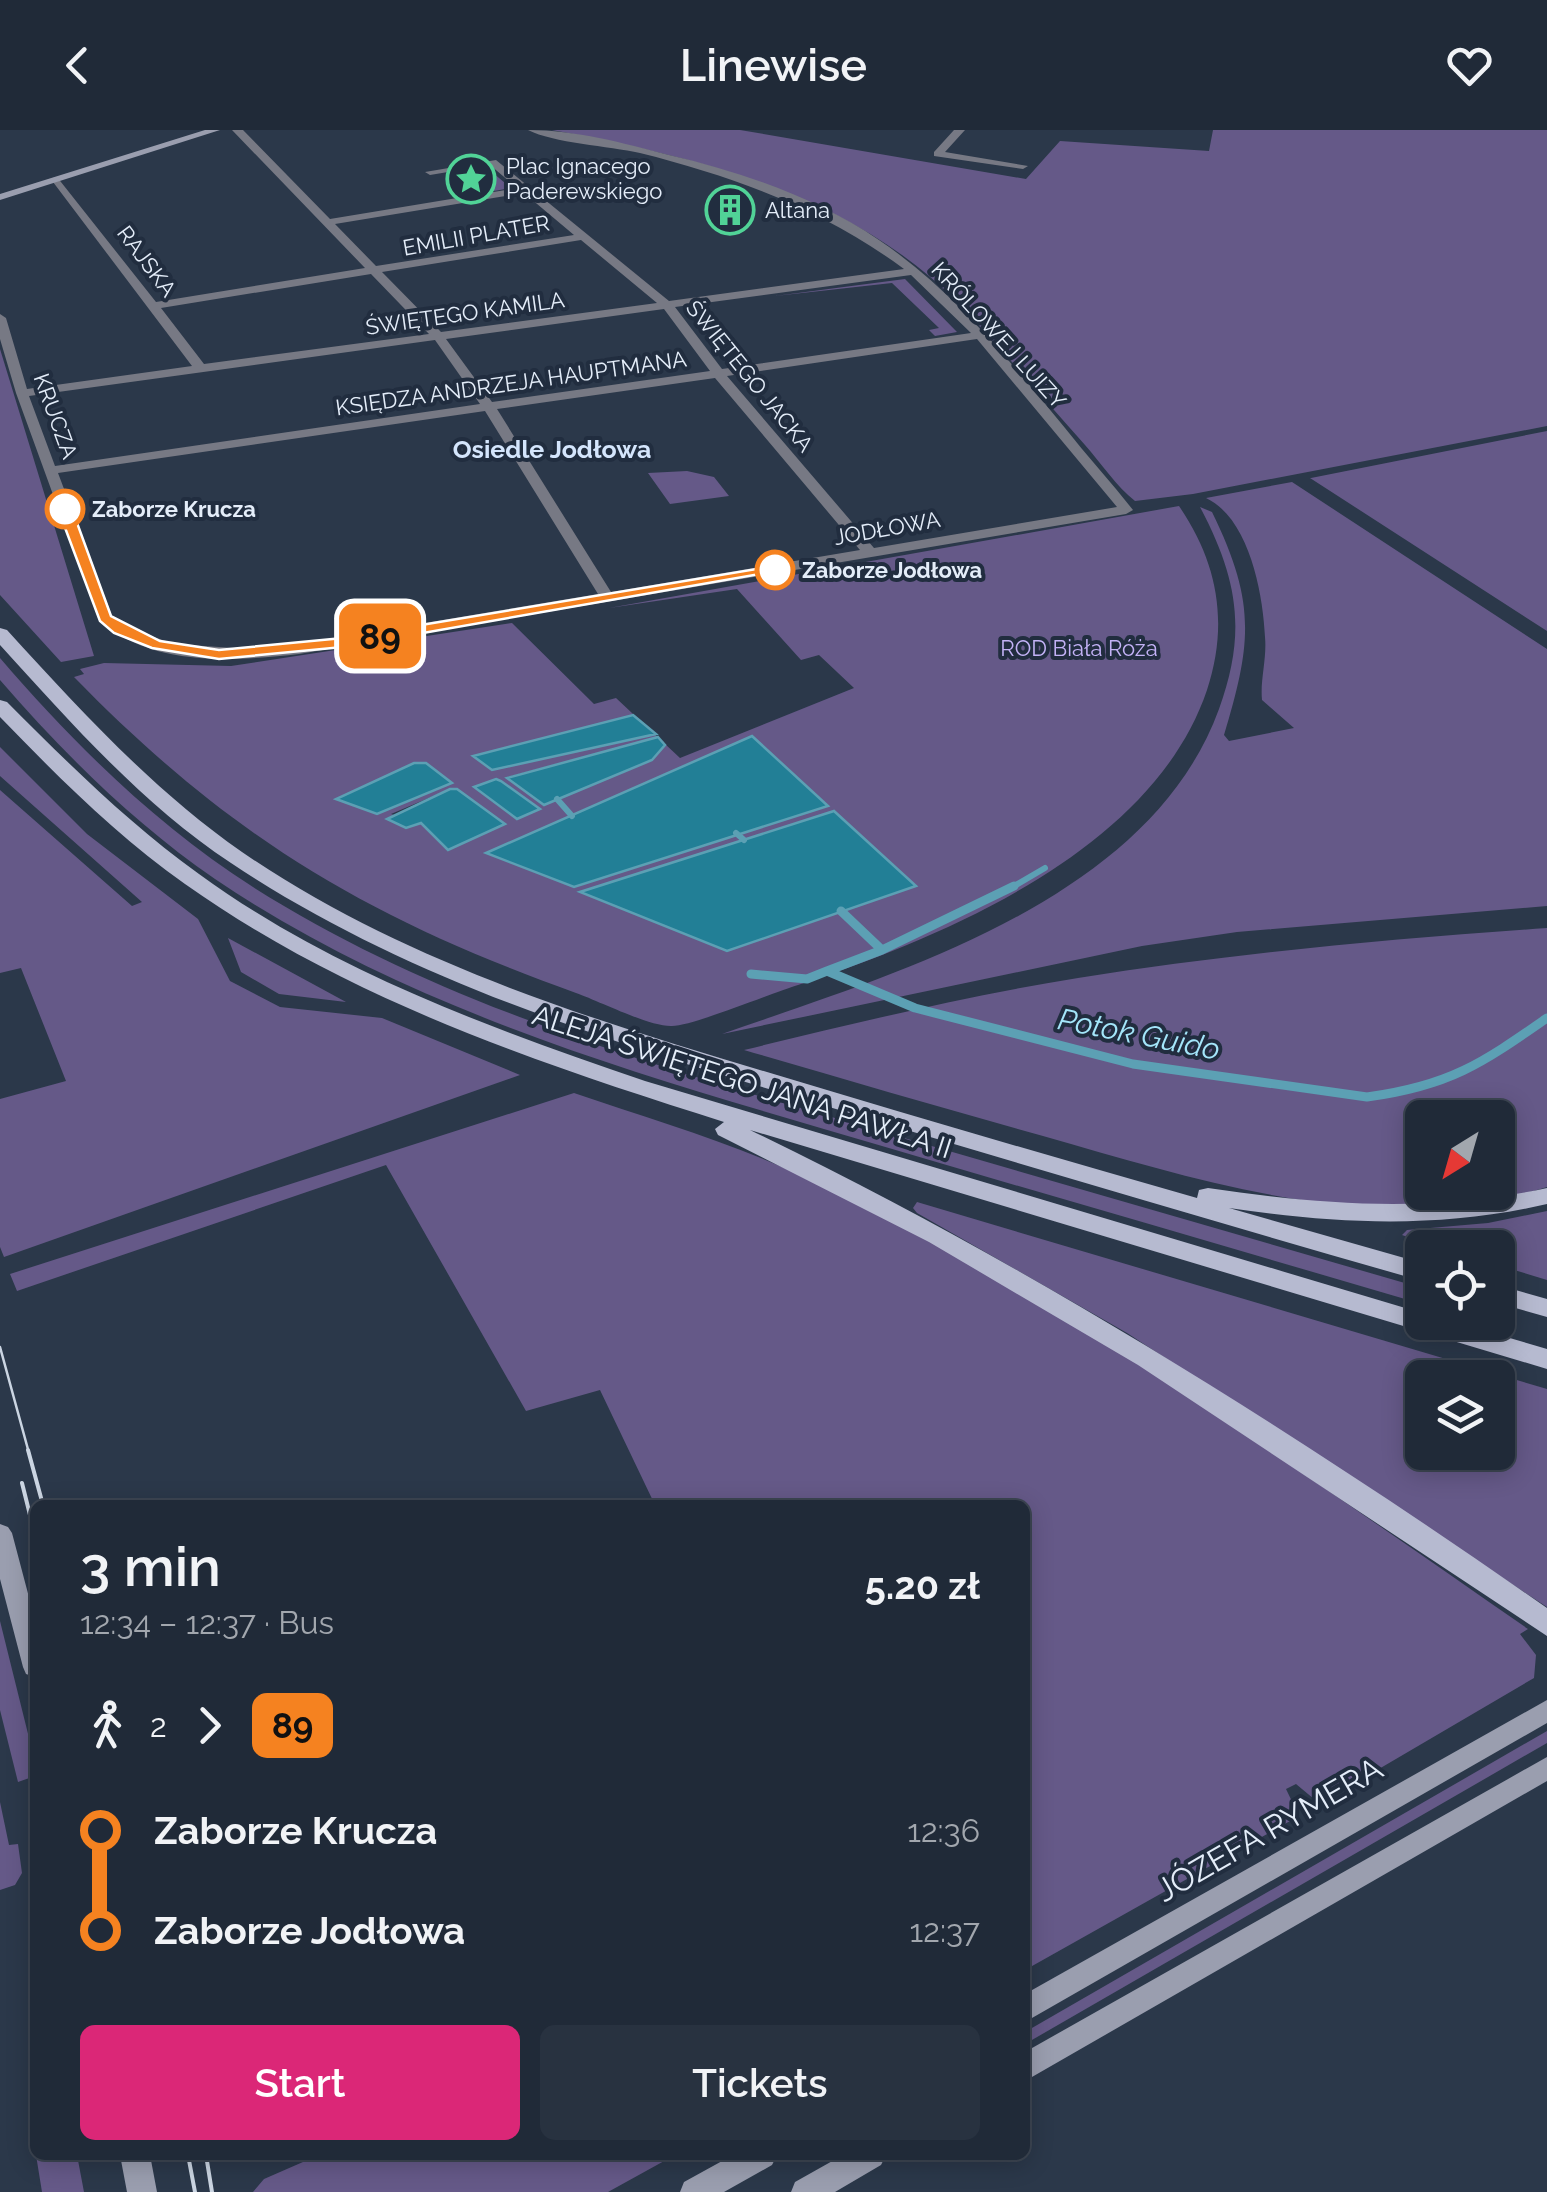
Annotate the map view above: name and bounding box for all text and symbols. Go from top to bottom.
icon: back [50,38,105,93]
icon: heart [1442,38,1497,93]
text: Linewise [680,39,867,92]
place icon: Plac Ignacego Paderewskiego [445,153,497,205]
place label: Plac Ignacego Paderewskiego [506,153,662,204]
building icon: Altana [704,184,756,236]
place label: Altana [765,197,830,223]
street label: EMILII PLATER [401,209,551,261]
street label: RAJSKA [112,220,182,302]
street label: KRÓLOWEJ LUIZY [926,256,1072,414]
street label: ŚWIĘTEGO KAMILA [364,285,566,340]
street label: ŚWIĘTEGO JACKA [681,294,820,457]
street label: KSIĘDZA ANDRZEJA HAUPTMANA [334,345,688,421]
street label: KRUCZA [29,370,83,462]
district label: Osiedle Jodłowa [453,434,651,464]
marker: Zaborze Krucza [46,490,84,528]
place label: Zaborze Krucza [92,496,256,522]
street label: JODŁOWA [832,506,942,550]
marker: Zaborze Jodłowa [756,551,794,589]
place label: Zaborze Jodłowa [802,557,982,583]
line badge: 89 [335,604,425,668]
text: 89 [359,616,401,657]
park label: ROD Biała Róża [1000,635,1158,661]
street label: ALEJA ŚWIĘTEGO JANA PAWŁA II [528,998,956,1165]
water label: Potok Guido [1055,1001,1223,1067]
north arrow [1405,1100,1515,1210]
map controls [1405,1100,1515,1470]
button: locate [1405,1230,1515,1340]
button: layers [1405,1360,1515,1470]
text: 3 min [80,1534,221,1599]
text: 5.20 zł [865,1563,980,1608]
text: 12:34 – 12:37 · Bus [80,1604,334,1641]
icon: walk [80,1698,135,1753]
icon: forward [182,1698,237,1753]
text: 89 [272,1705,313,1746]
text: 2 [150,1707,167,1744]
street label: JÓZEFA RYMERA [1149,1749,1389,1909]
text: Zaborze Krucza [154,1808,437,1853]
text: 12:36 [907,1812,980,1849]
text: Zaborze Jodłowa [154,1908,465,1953]
text: 12:37 [910,1912,980,1949]
button: Start [80,2025,520,2140]
button: Tickets [540,2025,980,2140]

